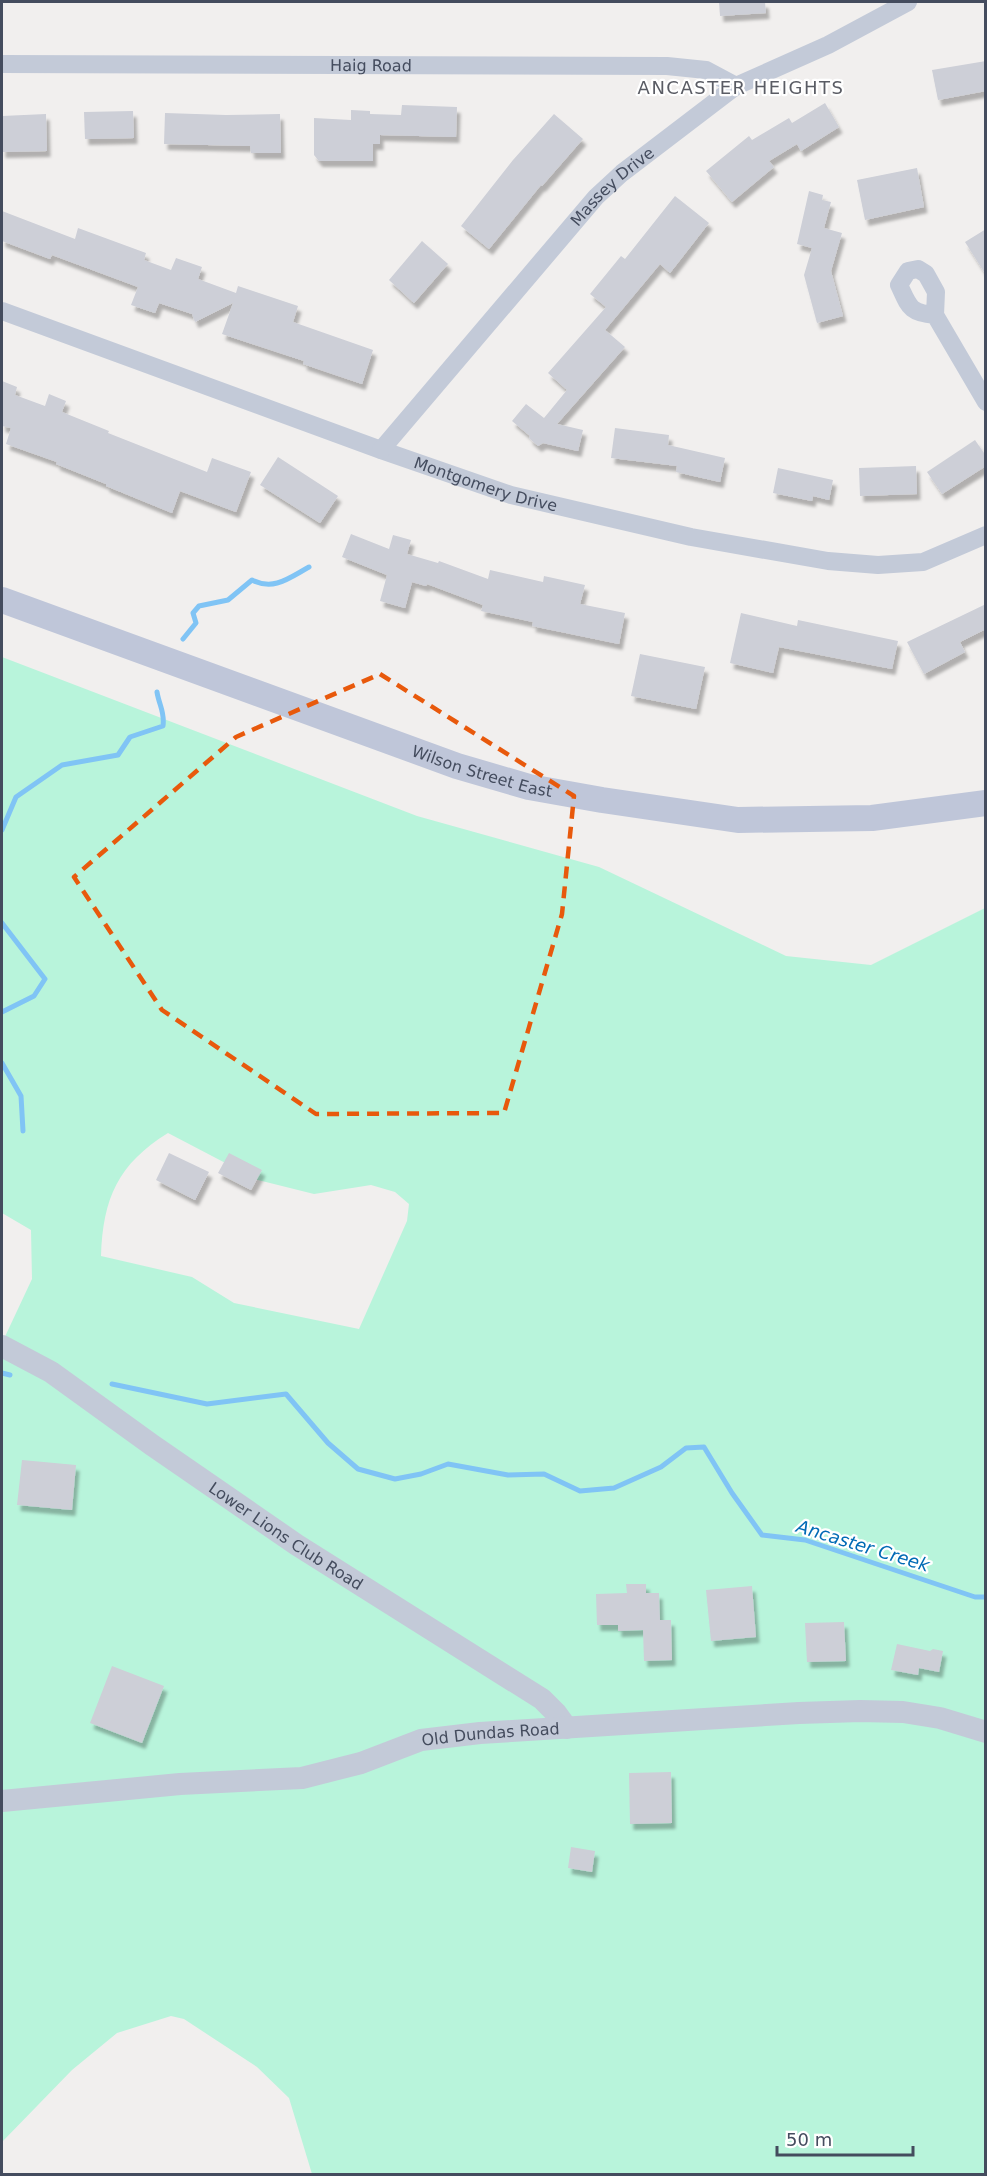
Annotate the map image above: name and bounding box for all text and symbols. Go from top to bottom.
street label: Haig Road [330,56,412,75]
district label: ANCASTER HEIGHTS [638,77,844,98]
street label: Massey Drive [567,143,658,230]
street label: Montgomery Drive [411,453,559,516]
street label: Wilson Street East [409,741,554,801]
street label: Lower Lions Club Road [205,1478,366,1594]
water label: Ancaster Creek [793,1515,934,1576]
street label: Old Dundas Road [421,1719,560,1750]
scale bar [777,2119,914,2157]
text: 50 m [786,2129,832,2150]

